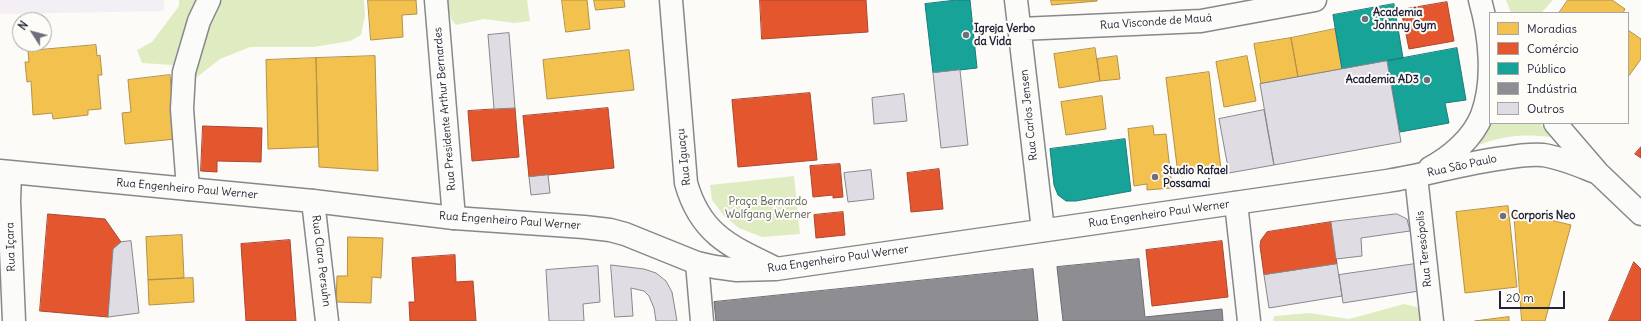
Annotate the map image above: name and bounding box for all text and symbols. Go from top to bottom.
place label: Academia Johnny Gym [1373,6,1436,32]
north arrow [12,12,52,52]
street label: Rua Visconde de Mauá [1100,12,1212,32]
legend [1489,12,1629,124]
marker: Academia Johnny Gym [1360,14,1370,24]
text: N [15,18,31,33]
text: Moradias [1527,21,1577,36]
place label: Igreja Verbo da Vida [974,22,1035,48]
street label: Rua Presidente Arthur Bernardes [431,27,459,191]
marker: Igreja Verbo da Vida [961,30,971,40]
text: Comércio [1527,41,1579,56]
text: Público [1527,61,1566,76]
street label: Rua Carlos Jensen [1018,69,1040,161]
place label: Academia AD3 [1346,73,1419,87]
marker: Academia AD3 [1422,75,1432,85]
text: Indústria [1527,81,1577,96]
text: Outros [1527,101,1564,116]
street label: Rua Iguaçu [674,128,694,186]
street label: Rua São Paulo [1426,152,1498,180]
place label: Studio Rafael Possamai [1163,164,1228,190]
marker: Studio Rafael Possamai [1150,172,1160,182]
street label: Rua Engenheiro Paul Werner [116,176,258,202]
park label: Praça Bernardo Wolfgang Werner [725,195,811,221]
street label: Rua Engenheiro Paul Werner [1088,198,1230,230]
street label: Rua Engenheiro Paul Werner [439,209,581,233]
place label: Corporis Neo [1511,209,1575,223]
street label: Rua Teresópolis [1413,210,1435,288]
marker: Corporis Neo [1498,211,1508,221]
street label: Rua Clara Persuhn [309,214,333,308]
street label: Rua Içara [4,222,18,272]
street label: Rua Engenheiro Paul Werner [767,243,909,275]
scale bar [1501,283,1567,309]
text: 20 m [1506,290,1534,305]

